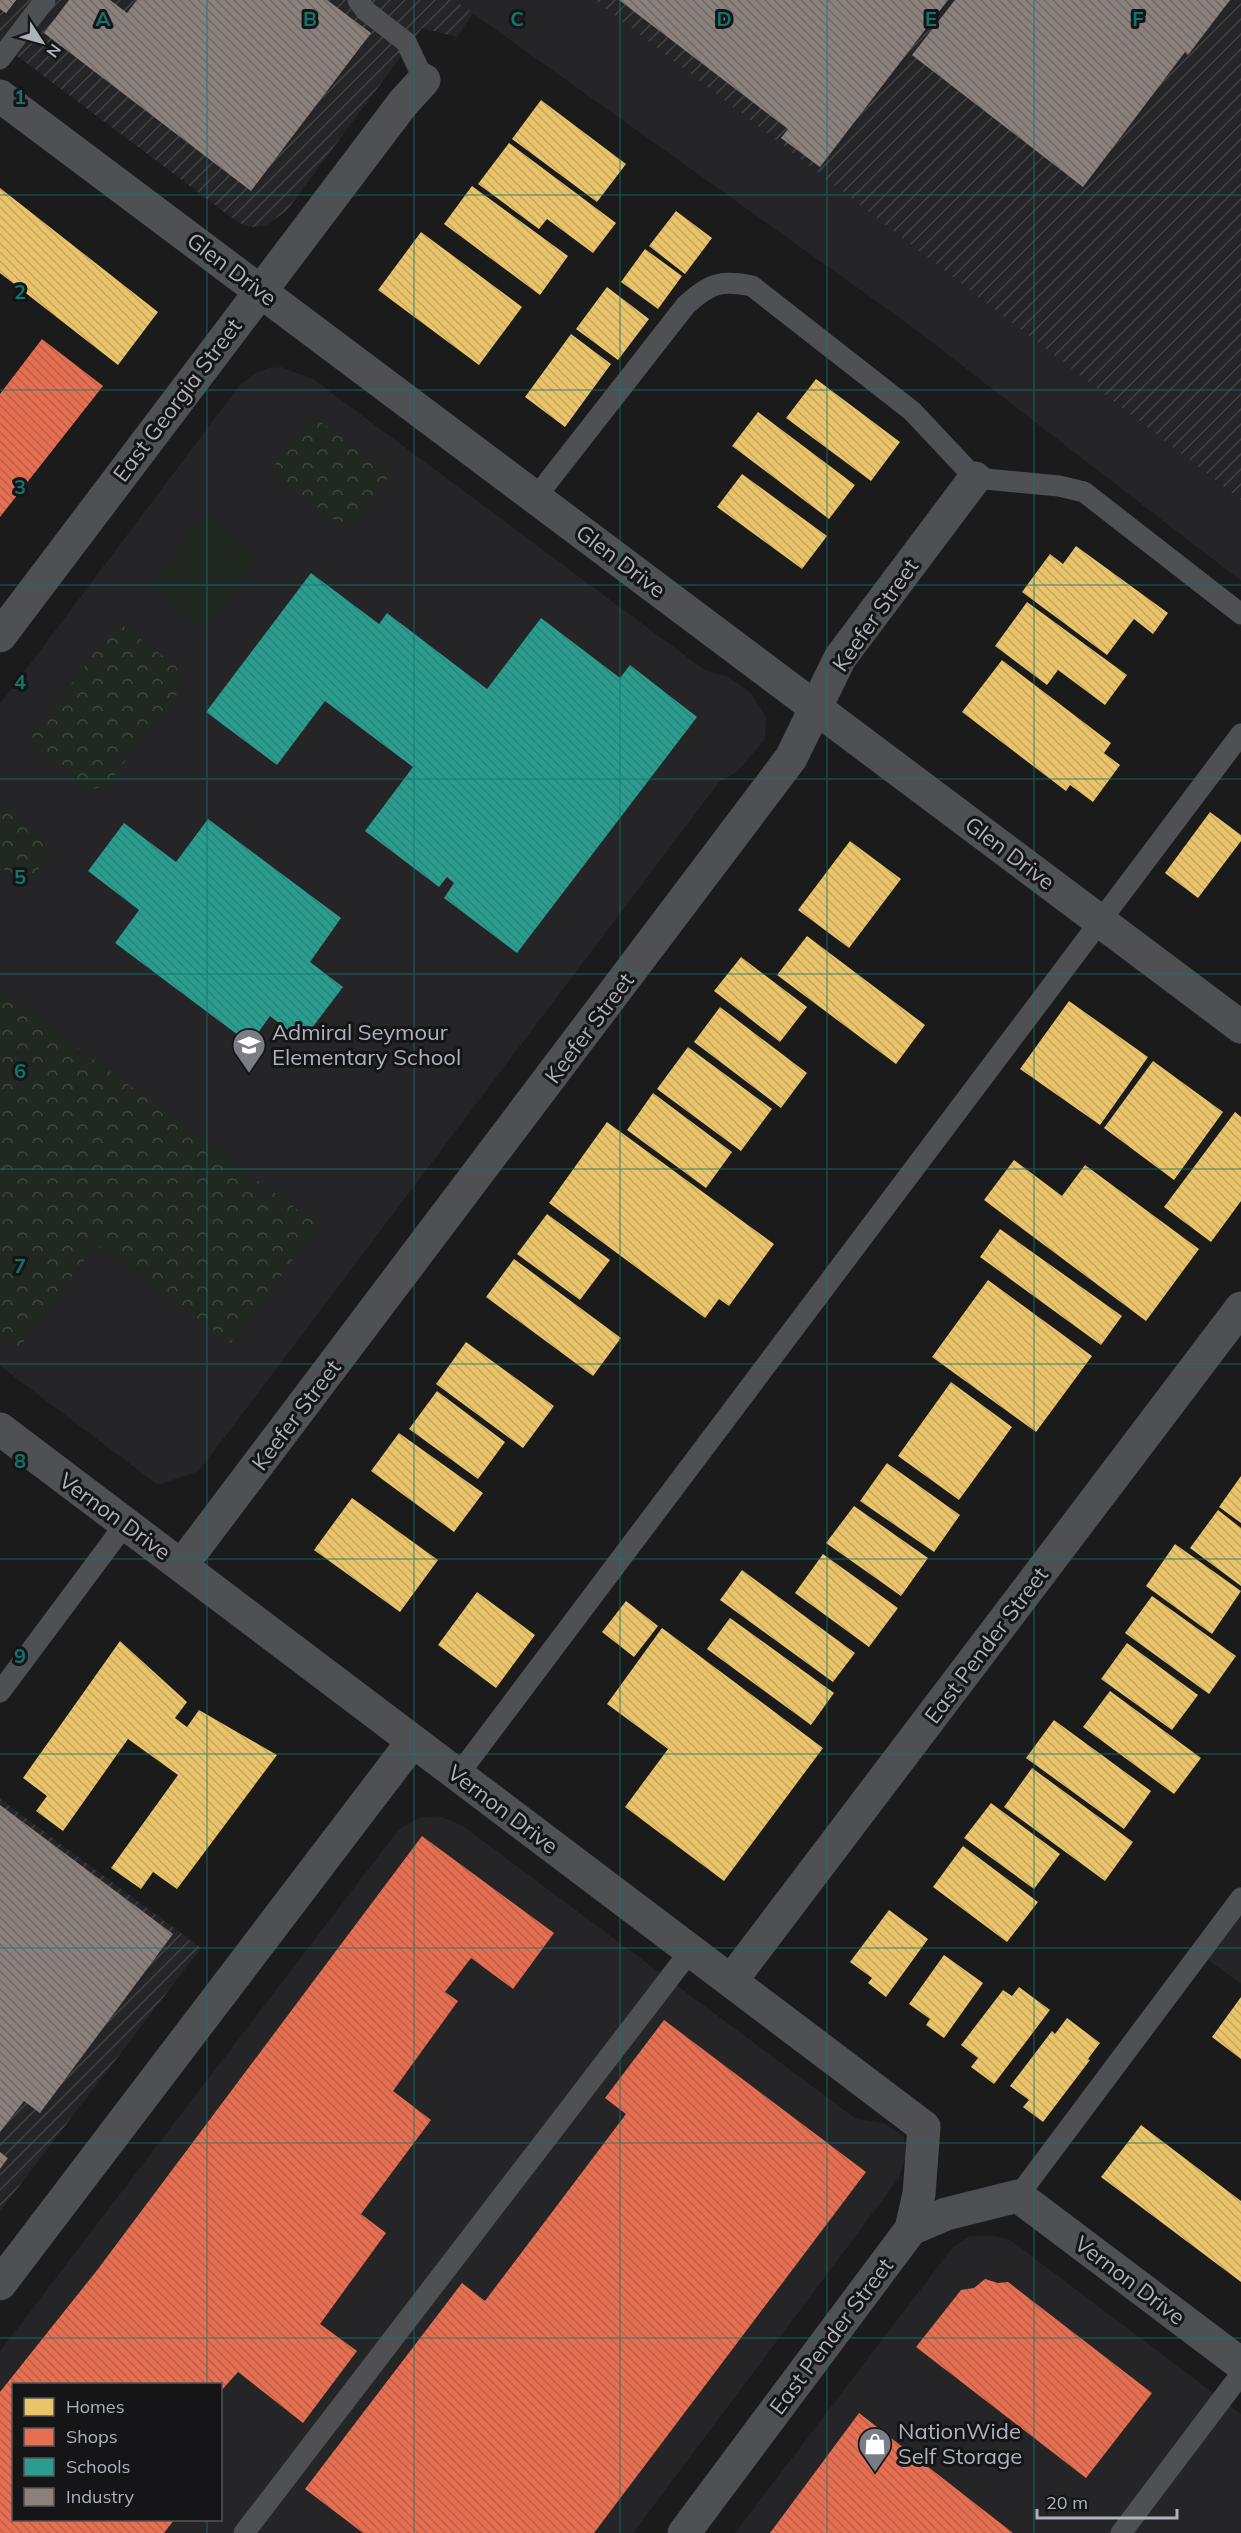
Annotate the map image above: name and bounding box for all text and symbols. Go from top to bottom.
text: A [96,6,111,31]
text: B [303,6,317,31]
text: C [510,6,524,31]
text: D [716,6,732,31]
text: E [925,6,937,31]
text: F [1132,6,1144,31]
north arrow [12,12,72,72]
text: N [42,40,66,62]
text: 1 [14,84,26,109]
street label: Glen Drive [182,226,282,312]
text: 2 [14,279,26,304]
street label: East Georgia Street [107,313,248,487]
text: 3 [14,474,26,499]
street label: Glen Drive [571,518,671,604]
street label: Keefer Street [826,553,924,677]
text: 4 [14,669,26,694]
street label: Glen Drive [960,810,1060,896]
text: 5 [14,864,26,889]
street label: Keefer Street [538,967,640,1089]
place label: Admiral Seymour Elementary School [272,1018,461,1071]
school or university icon: Admiral Seymour Elementary School [231,1027,267,1074]
text: 6 [14,1058,26,1083]
text: 7 [14,1253,26,1278]
street label: Keefer Street [245,1354,347,1476]
text: 8 [14,1448,26,1473]
street label: Vernon Drive [54,1466,176,1566]
street label: East Pender Street [918,1561,1054,1729]
text: 9 [14,1643,26,1668]
street label: Vernon Drive [442,1758,564,1860]
street label: Vernon Drive [1069,2229,1191,2331]
street label: East Pender Street [763,2252,899,2420]
legend [12,2383,222,2521]
text: Homes [66,2395,125,2418]
place label: NationWide Self Storage [898,2417,1022,2470]
text: Shops [66,2425,118,2448]
shop icon: NationWide Self Storage [857,2426,893,2473]
text: Schools [66,2455,131,2478]
scale bar [1037,2482,1176,2520]
text: Industry [66,2485,135,2508]
text: 20 m [1046,2491,1088,2514]

